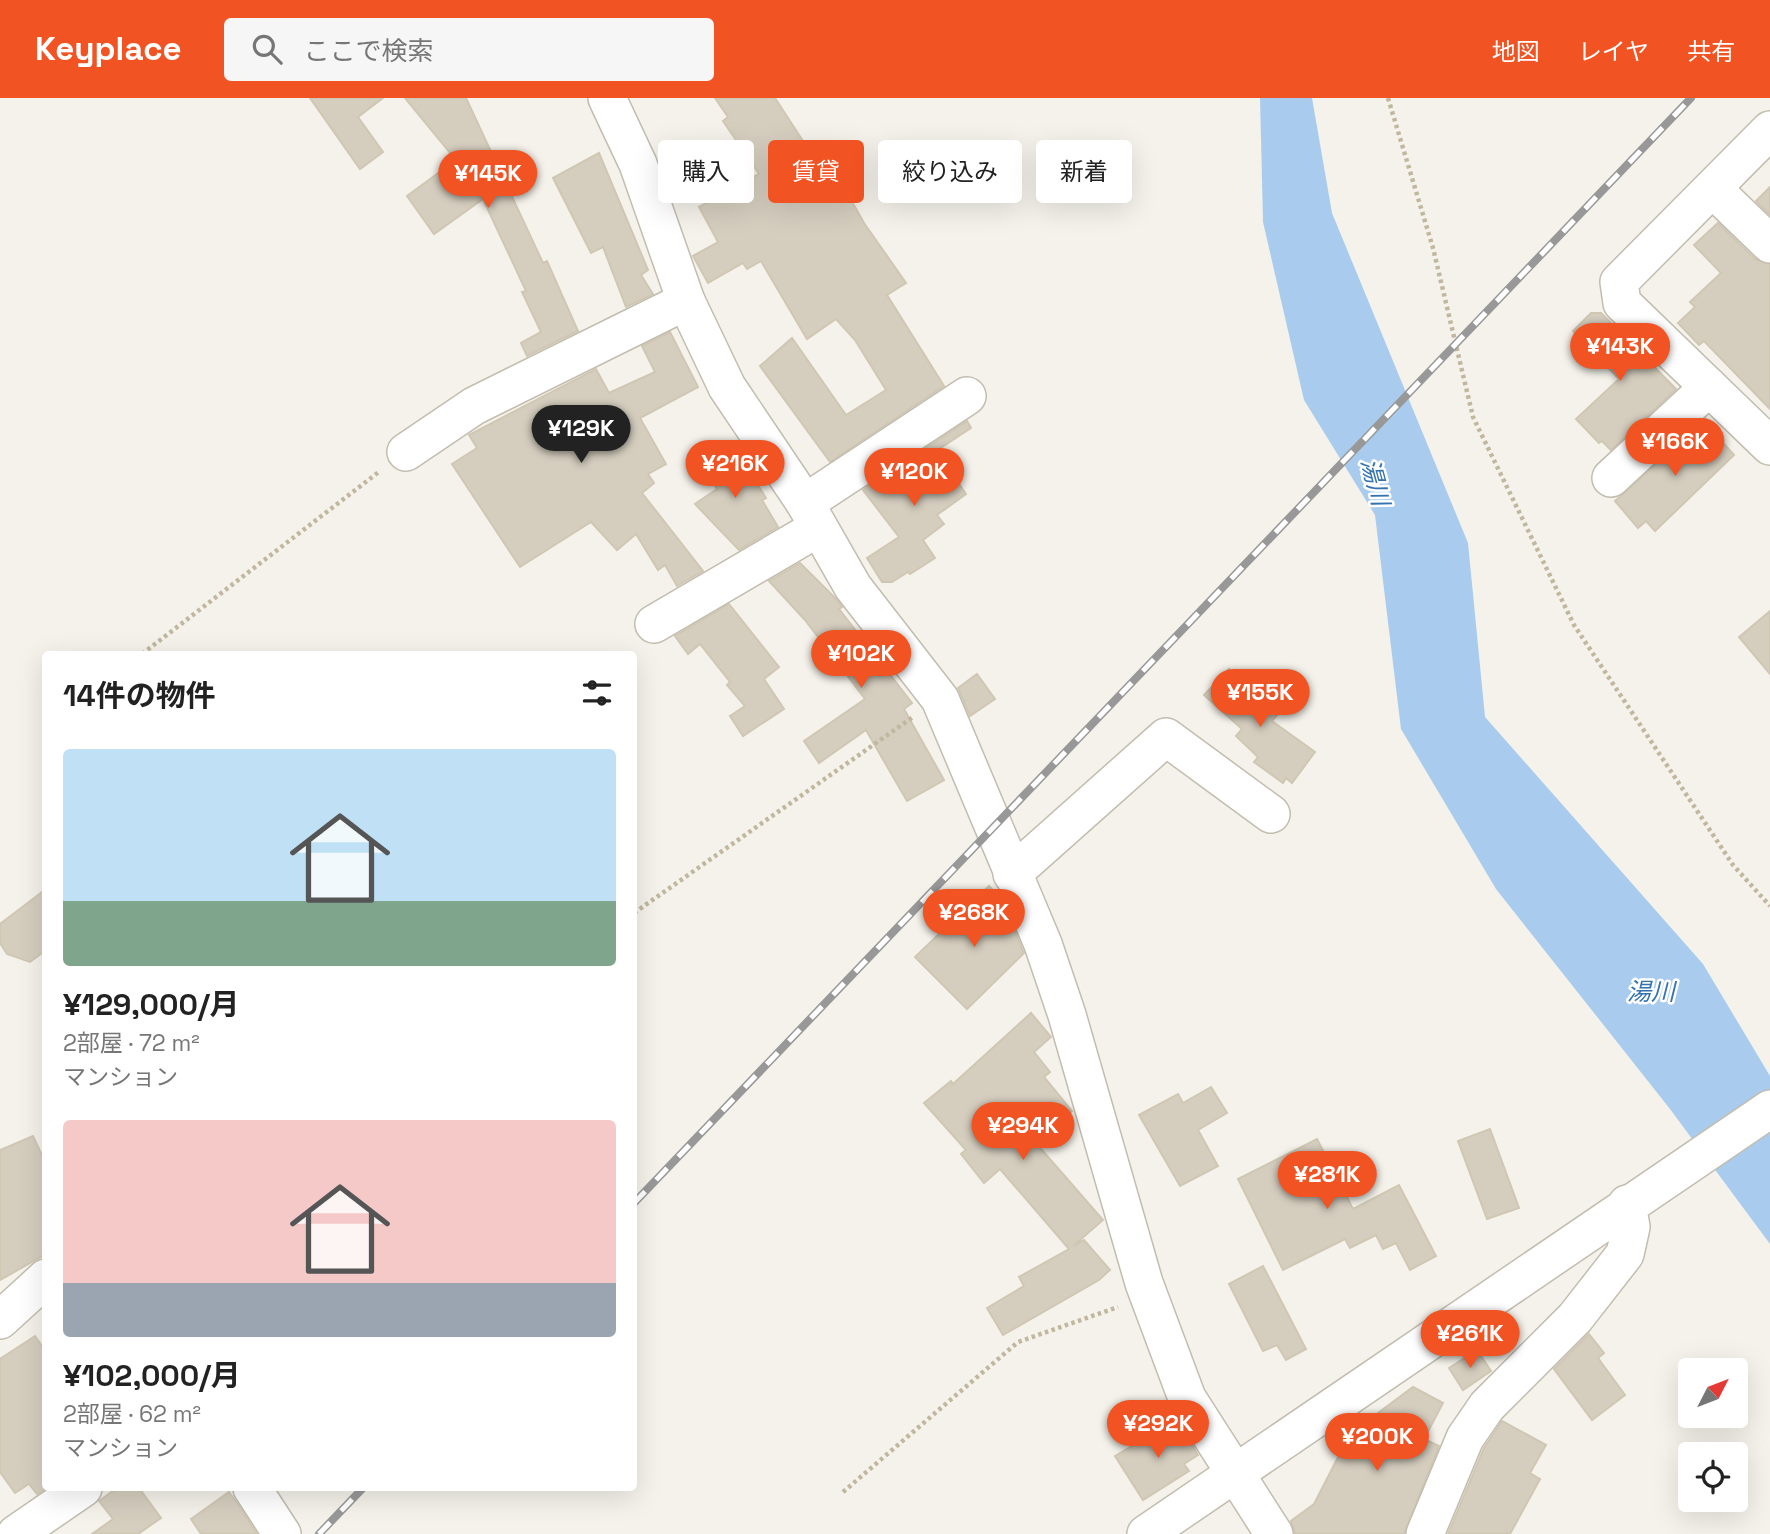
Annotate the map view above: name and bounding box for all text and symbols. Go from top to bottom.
search box [224,18,714,81]
text: Keyplace [35,28,182,70]
icon: search [248,30,286,68]
text: ここで検索 [304,34,434,68]
text: 地図 [1492,36,1540,67]
text: レイヤ [1578,36,1649,67]
text: 共有 [1687,36,1735,67]
chip: 購入 [658,140,754,203]
chip: 賃貸 [768,140,864,203]
chip: 絞り込み [878,140,1022,203]
chip: 新着 [1036,140,1132,203]
pin: ¥145K [439,150,537,210]
text: ¥145K [454,158,522,188]
pin: ¥143K [1571,324,1669,383]
text: ¥143K [1586,331,1654,361]
pin: ¥129K [532,406,630,465]
text: ¥129K [548,413,614,443]
pin: ¥166K [1626,418,1724,478]
text: ¥166K [1641,426,1709,456]
pin: ¥216K [686,440,784,500]
text: ¥216K [702,448,768,478]
pin: ¥120K [865,448,963,508]
water label: 湯川 [1354,455,1397,512]
text: ¥120K [880,456,948,486]
pin: ¥102K [812,630,910,690]
text: ¥102K [827,638,895,668]
pin: ¥155K [1211,670,1309,729]
icon: filters [578,674,616,712]
text: 14件の物件 [63,676,216,715]
text: ¥155K [1227,677,1293,707]
icon: home [277,795,403,921]
pin: ¥268K [925,890,1023,949]
text: ¥268K [939,897,1009,927]
water label: 湯川 [1627,976,1678,1007]
text: ¥129,000/月 [63,985,240,1024]
text: 2部屋 · 72 m² [63,1028,200,1058]
text: マンション [63,1062,178,1092]
pin: ¥294K [974,1102,1072,1162]
text: ¥294K [987,1110,1059,1140]
pin: ¥281K [1278,1152,1376,1211]
text: ¥281K [1294,1159,1360,1189]
icon: home [277,1166,403,1292]
pin: ¥261K [1421,1310,1519,1370]
text: ¥261K [1437,1318,1503,1348]
text: ¥102,000/月 [63,1356,241,1395]
north arrow [1678,1358,1748,1428]
map controls [1678,1358,1748,1512]
text: 2部屋 · 62 m² [63,1399,201,1429]
pin: ¥292K [1109,1400,1207,1460]
text: ¥292K [1123,1408,1193,1438]
pin: ¥200K [1328,1414,1426,1473]
text: ¥200K [1341,1421,1413,1451]
text: マンション [63,1433,178,1463]
button: locate [1678,1442,1748,1512]

